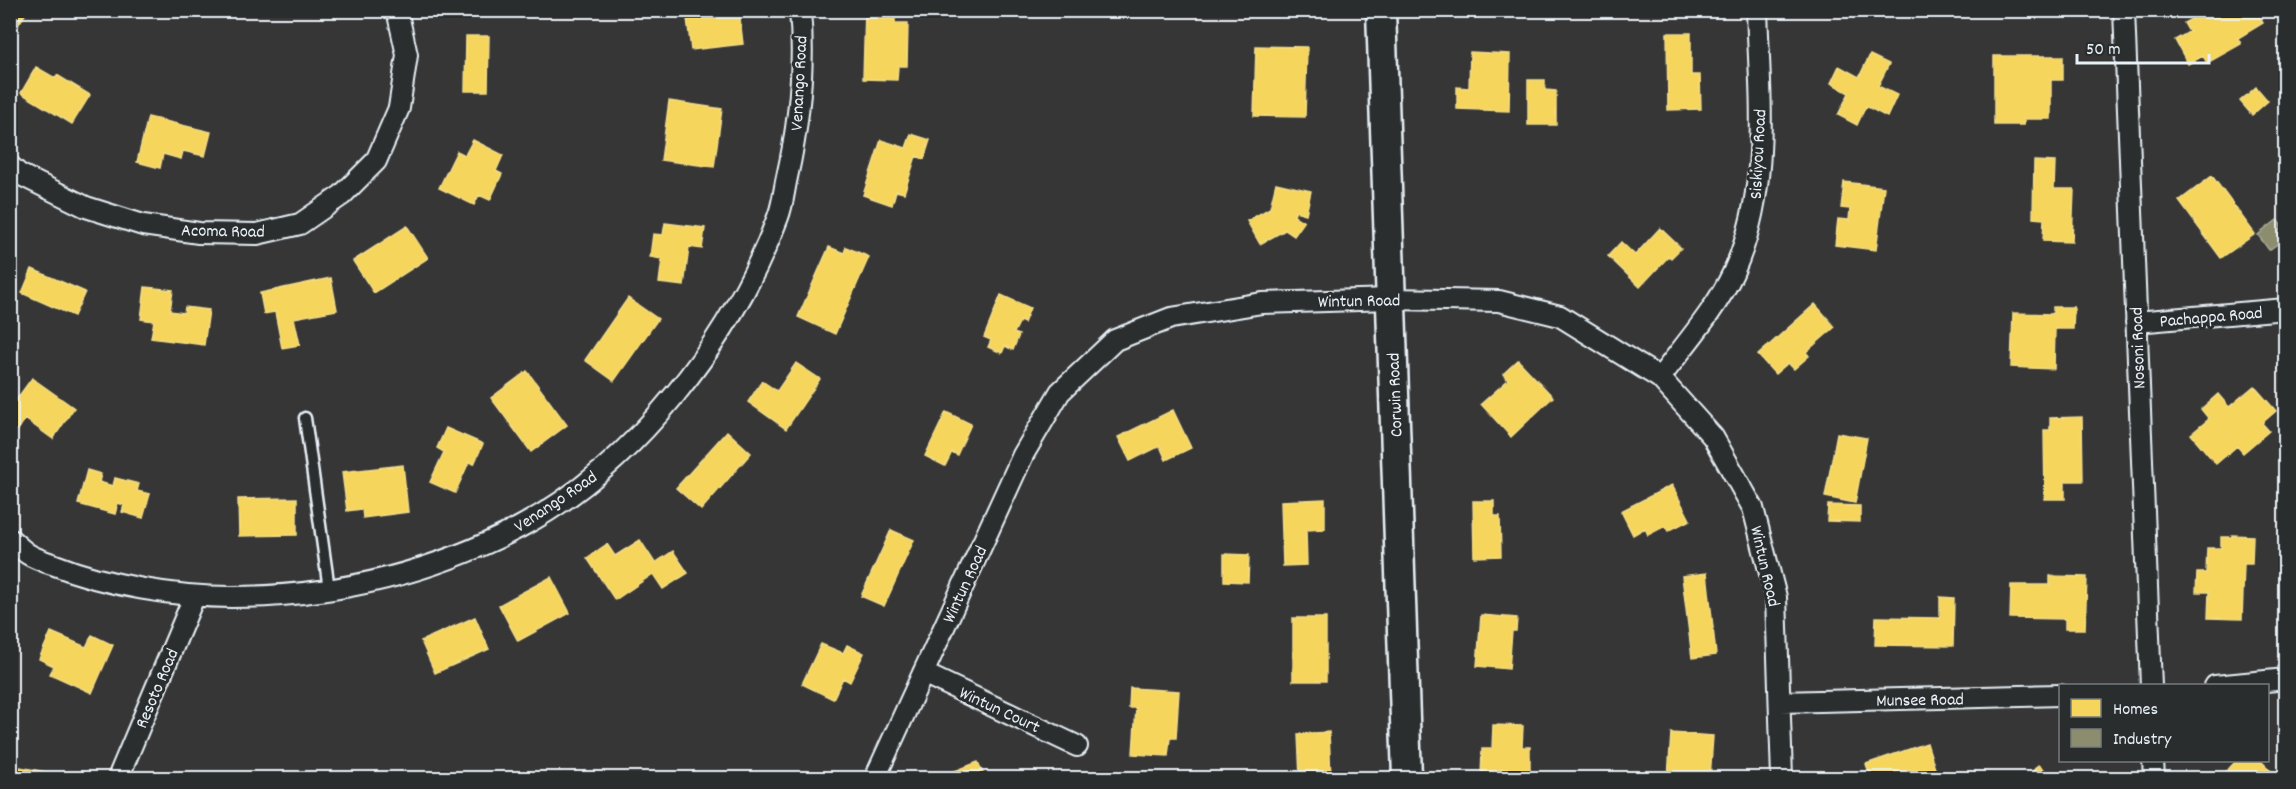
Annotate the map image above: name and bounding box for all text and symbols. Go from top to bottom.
scale bar [2077,27,2209,65]
street label: Venango Road [786,35,815,131]
text: 50 m [2086,38,2121,63]
street label: Siskiyou Road [1745,108,1774,200]
street label: Acoma Road [181,219,265,246]
street label: Wintun Road [1318,289,1400,316]
street label: Pachappa Road [2159,302,2264,335]
street label: Nosoni Road [2126,307,2153,389]
street label: Corwin Road [1383,352,1410,438]
street label: Venango Road [510,466,603,540]
street label: Wintun Road [1742,524,1785,610]
street label: Wintun Road [938,542,995,628]
street label: Resoto Road [130,645,186,733]
street label: Wintun Court [954,682,1044,741]
legend [2059,684,2269,762]
street label: Munsee Road [1876,688,1964,715]
text: Homes [2113,698,2158,723]
text: Industry [2113,728,2172,753]

